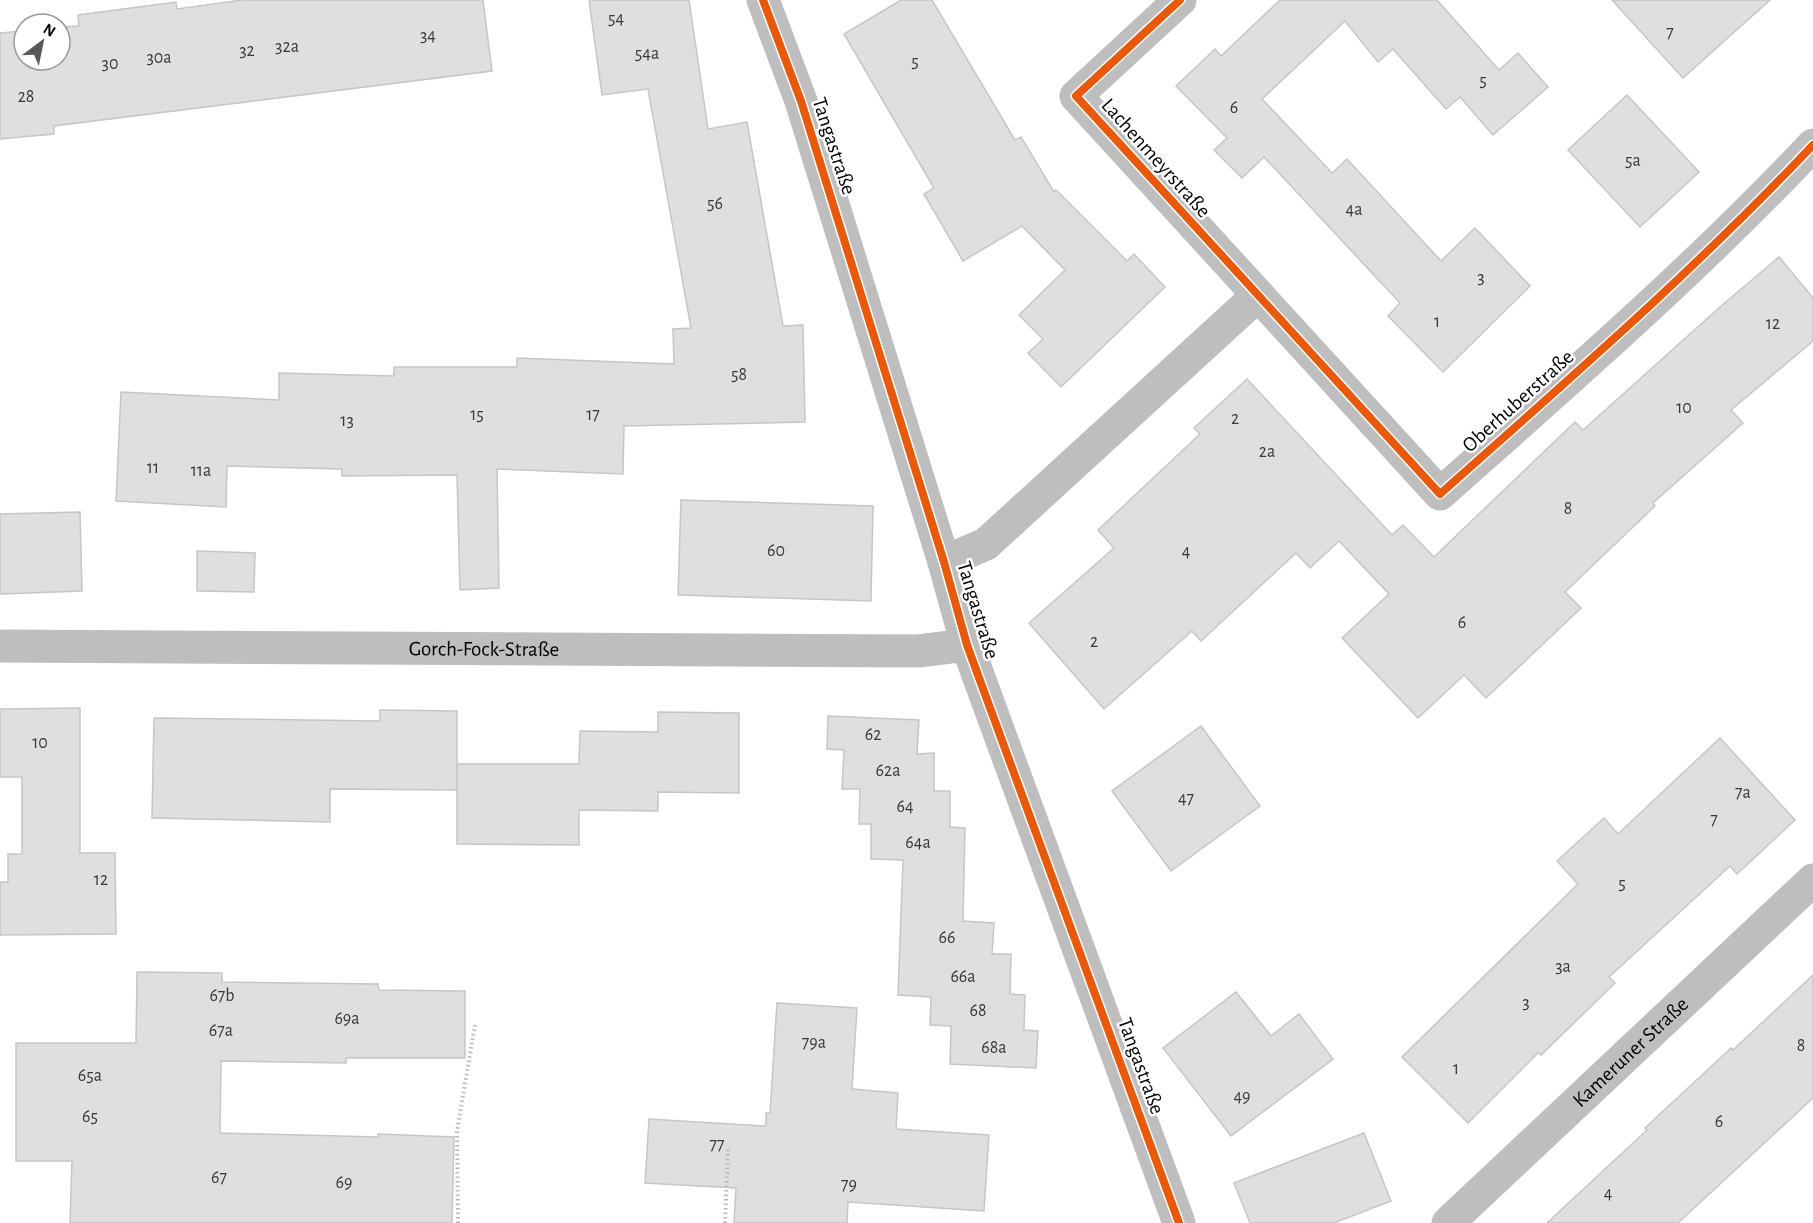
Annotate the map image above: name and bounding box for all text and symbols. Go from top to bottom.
house number: 54 [608,10,624,28]
north arrow [12,12,72,72]
text: N [40,20,58,40]
house number: 7 [1666,24,1674,42]
house number: 34 [420,27,436,45]
house number: 32a [275,38,299,56]
house number: 32 [239,42,255,60]
house number: 54a [635,45,659,63]
house number: 30a [146,49,172,67]
house number: 5 [911,53,919,71]
house number: 30 [102,55,118,73]
house number: 5 [1479,72,1487,90]
house number: 28 [18,88,34,106]
street label: Lachenmeyrstraße [1097,94,1215,222]
street label: Tangastraße [808,95,860,197]
house number: 6 [1230,99,1238,117]
house number: 5a [1625,152,1641,170]
house number: 56 [707,195,723,213]
house number: 4a [1346,201,1362,219]
house number: 3 [1477,269,1485,287]
house number: 1 [1434,313,1440,331]
house number: 12 [1766,315,1780,333]
street label: Oberhuberstraße [1458,346,1578,456]
house number: 58 [731,366,747,384]
house number: 10 [1676,399,1692,417]
house number: 15 [470,406,484,424]
house number: 17 [586,406,600,424]
house number: 2 [1231,410,1239,428]
house number: 13 [340,412,354,430]
house number: 2a [1259,443,1275,461]
house number: 11 [147,459,159,477]
house number: 11a [191,462,211,480]
house number: 8 [1564,500,1572,518]
house number: 60 [767,542,785,560]
house number: 4 [1182,543,1191,561]
street label: Tangastraße [953,559,1003,661]
house number: 6 [1458,614,1466,632]
house number: 2 [1090,633,1098,651]
street label: Gorch-Fock-Straße [409,638,559,660]
house number: 62 [865,726,881,744]
house number: 10 [32,734,48,752]
house number: 62a [876,762,900,780]
house number: 7a [1735,784,1751,802]
house number: 47 [1178,790,1194,808]
house number: 64 [896,798,914,816]
house number: 7 [1710,811,1718,829]
house number: 64a [905,834,931,852]
house number: 12 [94,871,108,889]
house number: 5 [1618,875,1626,893]
house number: 66 [939,929,955,947]
house number: 3a [1555,958,1571,976]
house number: 66a [950,968,976,986]
house number: 67b [209,987,235,1005]
street label: Kameruner Straße [1568,993,1692,1111]
house number: 3 [1522,994,1530,1012]
house number: 68 [970,1002,987,1020]
house number: 69a [334,1010,360,1028]
street label: Tangastraße [1114,1015,1168,1117]
house number: 67a [209,1022,233,1040]
house number: 79a [802,1034,826,1052]
house number: 8 [1797,1037,1805,1055]
house number: 68a [981,1039,1007,1057]
house number: 1 [1453,1060,1459,1078]
house number: 65a [78,1067,102,1085]
house number: 49 [1233,1088,1251,1106]
house number: 65 [82,1108,98,1126]
house number: 6 [1715,1113,1723,1131]
house number: 77 [709,1136,725,1154]
house number: 67 [211,1169,227,1187]
house number: 69 [336,1174,352,1192]
house number: 79 [841,1176,857,1194]
house number: 4 [1604,1185,1613,1203]

